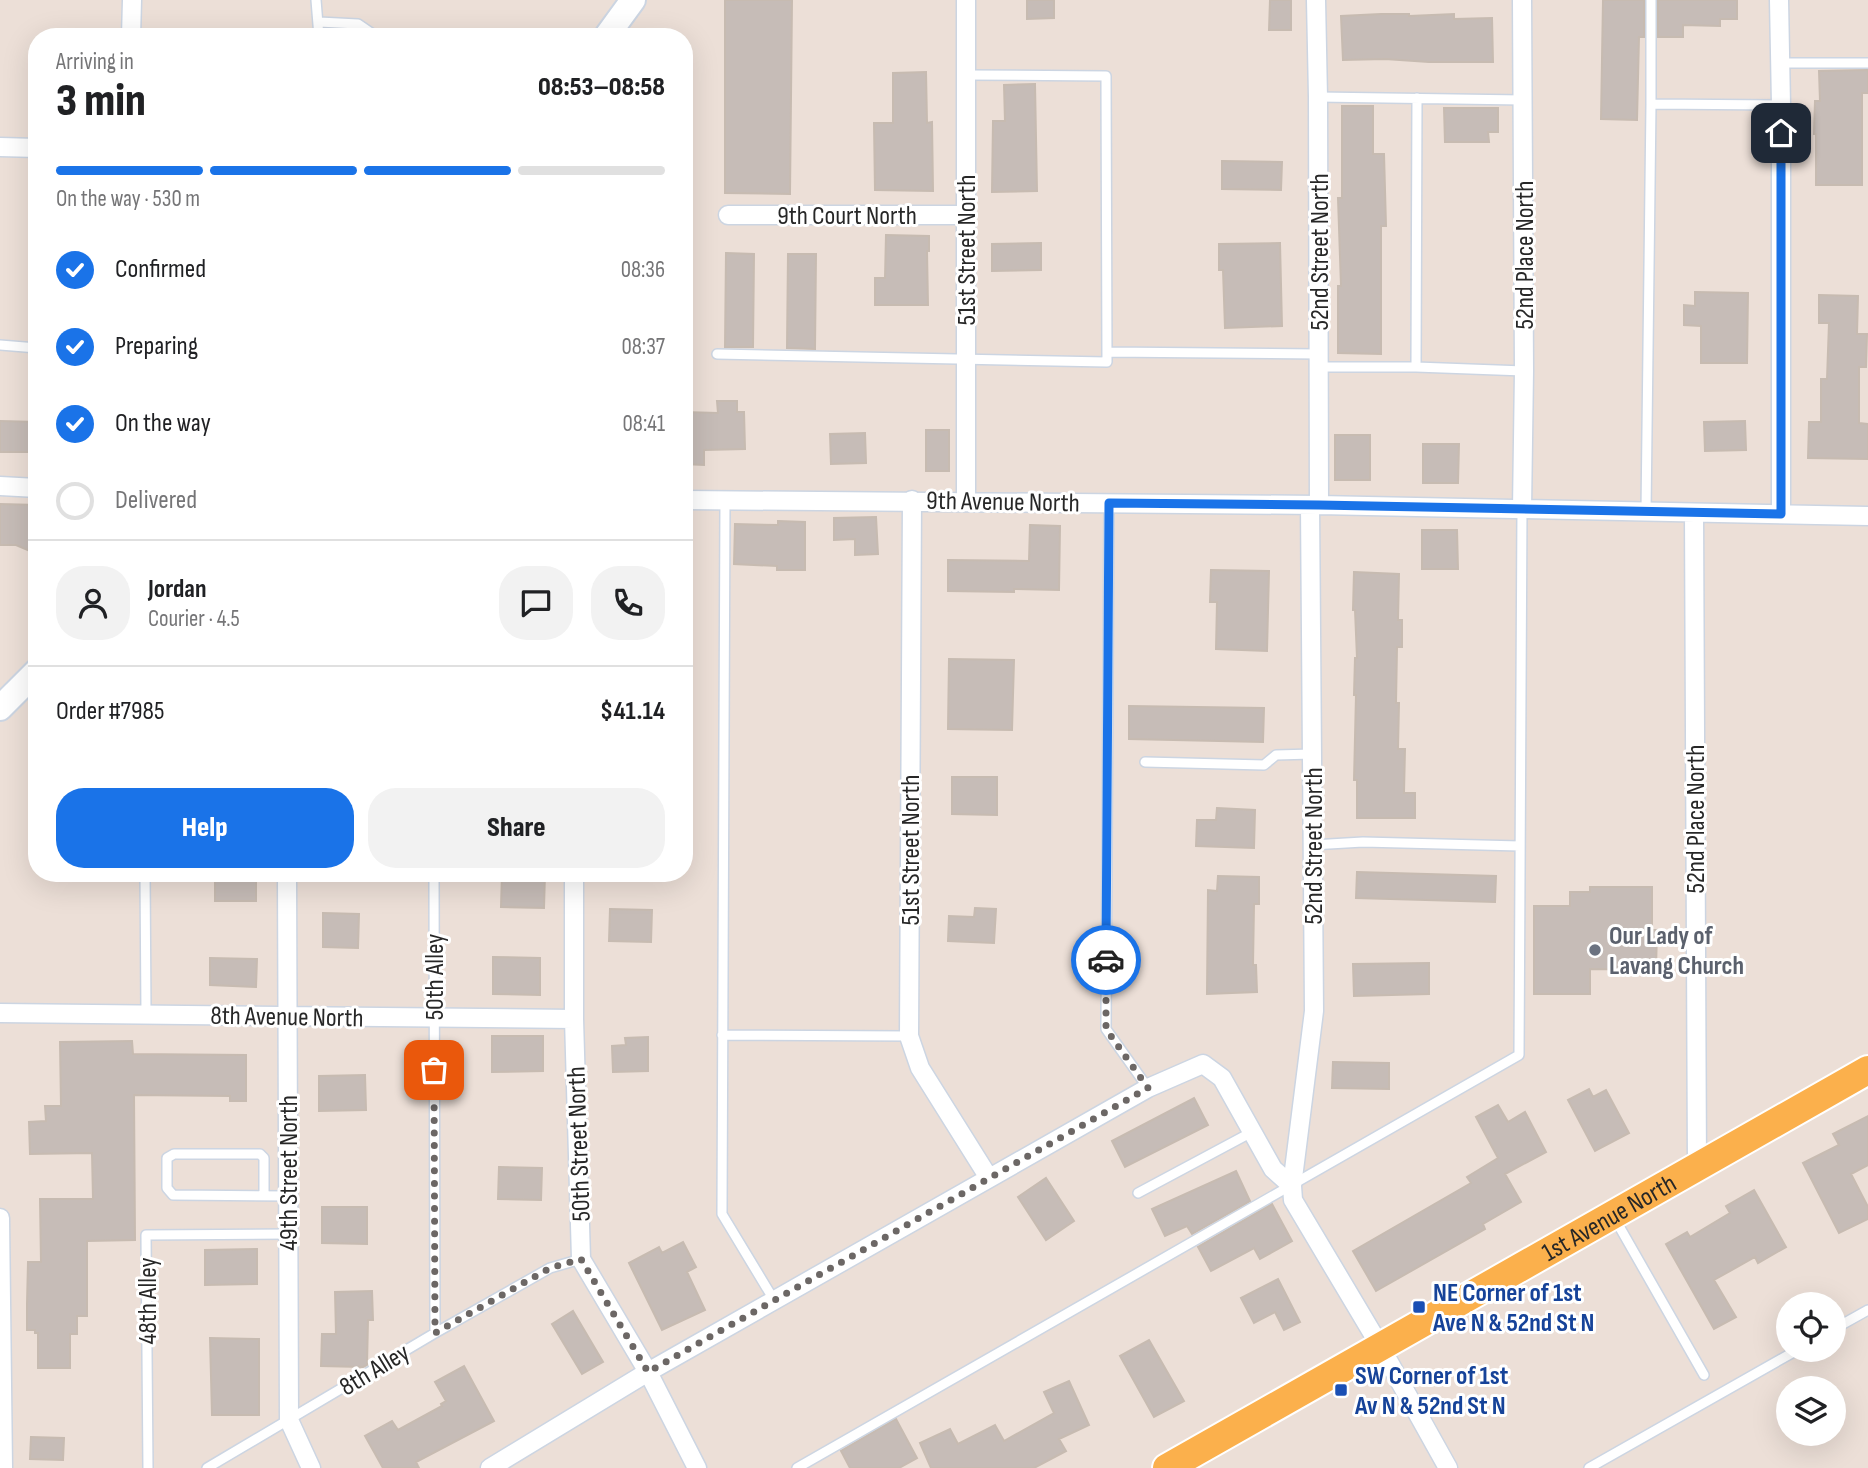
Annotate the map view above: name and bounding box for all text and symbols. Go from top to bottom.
text: Arriving in [56,48,134,76]
text: 08:53–08:58 [538,72,665,103]
text: 3 min [56,74,146,129]
pin [1751,103,1811,163]
icon: home [1762,114,1800,152]
street label: 52nd Street North [1305,173,1336,331]
street label: 51st Street North [952,175,983,325]
street label: 52nd Place North [1510,181,1541,329]
text: On the way · 530 m [56,185,200,213]
street label: 9th Court North [777,201,917,232]
icon: check [56,251,94,289]
text: Confirmed [115,254,206,285]
text: 08:36 [621,256,665,284]
icon: check [56,328,94,366]
text: Preparing [115,331,198,362]
text: 08:37 [621,333,665,361]
icon: check [56,405,94,443]
text: On the way [115,408,211,439]
text: 08:41 [623,410,665,438]
text: Delivered [115,485,197,516]
street label: 9th Avenue North [926,486,1080,519]
button: person [56,566,130,640]
button: chat [499,566,573,640]
button: phone [591,566,665,640]
text: Jordan [148,574,206,605]
text: Courier · 4.5 [148,605,240,633]
text: Order #7985 [56,696,164,727]
text: $41.14 [600,696,665,727]
street label: 52nd Place North [1681,745,1712,893]
street label: 52nd Street North [1299,767,1330,925]
street label: 51st Street North [896,775,927,925]
button: Help [56,788,354,868]
button: Share [368,788,665,868]
place label: Our Lady of Lavang Church [1609,921,1744,982]
courier [1071,925,1141,995]
street label: 50th Alley [420,934,451,1020]
icon: car [1087,941,1125,979]
marker: Our Lady of Lavang Church [1587,942,1603,958]
street label: 8th Avenue North [210,1001,364,1034]
pin [404,1040,464,1100]
icon: bag [415,1051,453,1089]
street label: 50th Street North [561,1066,598,1222]
street label: 49th Street North [274,1095,305,1251]
street label: 1st Avenue North [1537,1168,1682,1269]
street label: 48th Alley [133,1258,164,1344]
place label: NE Corner of 1st Ave N & 52nd St N [1432,1278,1594,1339]
map controls [1776,1292,1846,1446]
button: locate [1776,1292,1846,1362]
marker: NE Corner of 1st Ave N & 52nd St N [1411,1299,1427,1315]
street label: 8th Alley [334,1337,415,1403]
place label: SW Corner of 1st Av N & 52nd St N [1354,1361,1509,1422]
button: layers [1776,1376,1846,1446]
marker: SW Corner of 1st Av N & 52nd St N [1333,1382,1349,1398]

